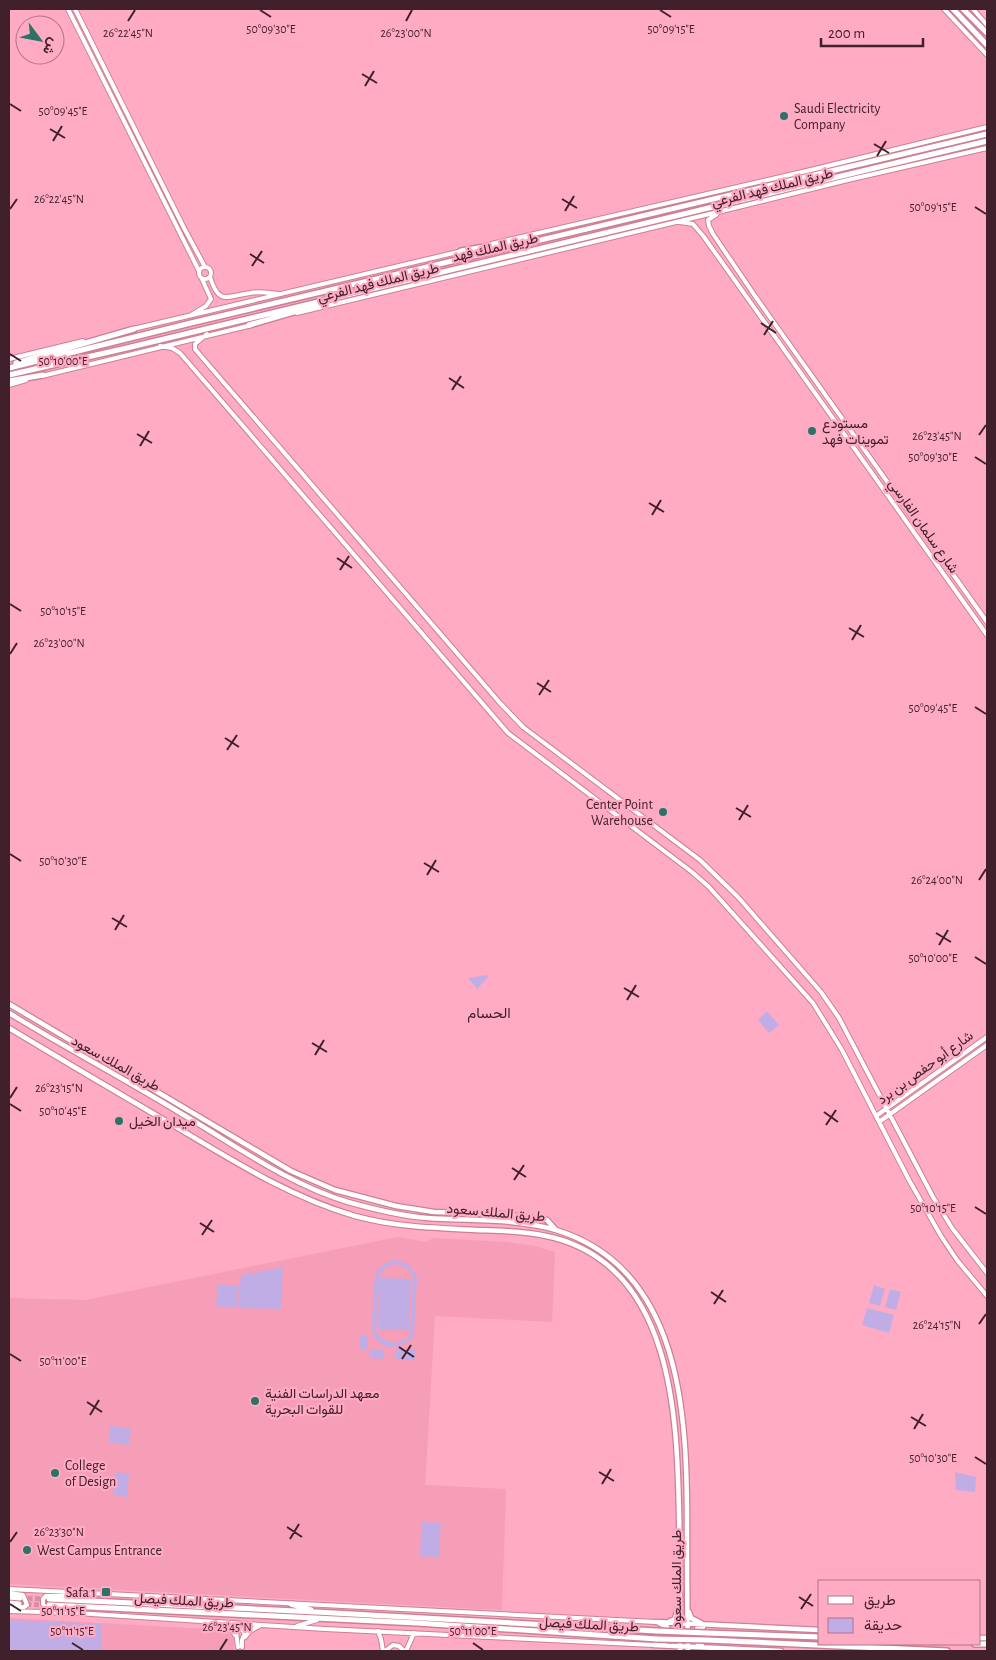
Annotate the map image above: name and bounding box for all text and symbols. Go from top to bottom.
north arrow [15,15,65,65]
scale bar [821,15,924,47]
text: 50°09'30"E [246,23,296,35]
text: 50°09'15"E [647,23,695,35]
text: 200 m [828,26,865,41]
text: 26°22'45"N [103,27,153,39]
text: 26°23'00"N [380,27,432,39]
text: ش [39,35,61,57]
place label: Saudi Electricity Company [794,102,881,132]
text: 50°09'45"E [39,105,88,117]
marker: Saudi Electricity Company [778,110,790,122]
street label: طريق الملك فهد الفرعي [710,166,835,214]
text: 26°22'45"N [34,193,84,205]
text: 50°09'15"E [909,201,957,213]
street label: طريق الملك فهد [451,231,540,266]
street label: طريق الملك فهد الفرعي [316,261,441,309]
text: 50°10'00"E [38,355,88,367]
place label: مستودع تموينات فهد [822,417,889,448]
marker: مستودع تموينات فهد [806,425,818,437]
text: 26°23'45"N [912,430,962,442]
text: 50°09'30"E [908,451,958,463]
street label: شارع سلمان الفارسي [882,477,961,578]
text: 50°10'15"E [40,605,86,617]
text: 26°23'00"N [33,637,85,649]
text: 50°09'45"E [909,702,958,714]
place label: Center Point Warehouse [586,798,654,828]
marker: Center Point Warehouse [657,806,669,818]
text: 50°10'30"E [39,855,87,867]
text: 26°24'00"N [911,874,963,886]
text: 50°10'00"E [908,952,958,964]
district label: الحسام [467,1006,511,1023]
street label: شارع أبو حفص بن برد [875,1028,978,1110]
street label: طريق الملك سعود [68,1034,162,1095]
text: 26°23'15"N [35,1082,83,1094]
text: 50°10'45"E [39,1105,87,1117]
marker: ميدان الخيل [113,1115,125,1127]
place label: ميدان الخيل [129,1115,196,1130]
street label: طريق الملك سعود [446,1202,546,1225]
text: 50°10'15"E [910,1202,956,1214]
text: 26°24'15"N [913,1319,961,1331]
text: 50°11'00"E [40,1355,87,1367]
place label: معهد الدراسات الفنية للقوات البحرية [265,1387,380,1418]
marker: معهد الدراسات الفنية للقوات البحرية [249,1395,261,1407]
text: 50°10'30"E [909,1452,957,1464]
place label: College of Design [65,1459,116,1489]
marker: College of Design [49,1467,61,1479]
text: 26°23'30"N [34,1526,84,1538]
street label: طريق الملك سعود [670,1530,685,1628]
marker: West Campus Entrance [21,1544,33,1556]
place label: West Campus Entrance [37,1544,162,1558]
legend [818,1580,981,1645]
place label: Safa 1 [66,1586,96,1600]
marker: Safa 1 [100,1586,112,1598]
street label: طريق الملك فيصل [134,1591,234,1612]
text: طريق [864,1593,896,1610]
text: 50°11'15"E [41,1605,85,1617]
street label: طريق الملك فيصل [539,1615,639,1636]
text: حديقة [864,1618,902,1634]
text: 26°23'45"N [202,1621,252,1633]
text: 50°11'15"E [50,1625,94,1637]
text: 50°11'00"E [450,1625,497,1637]

